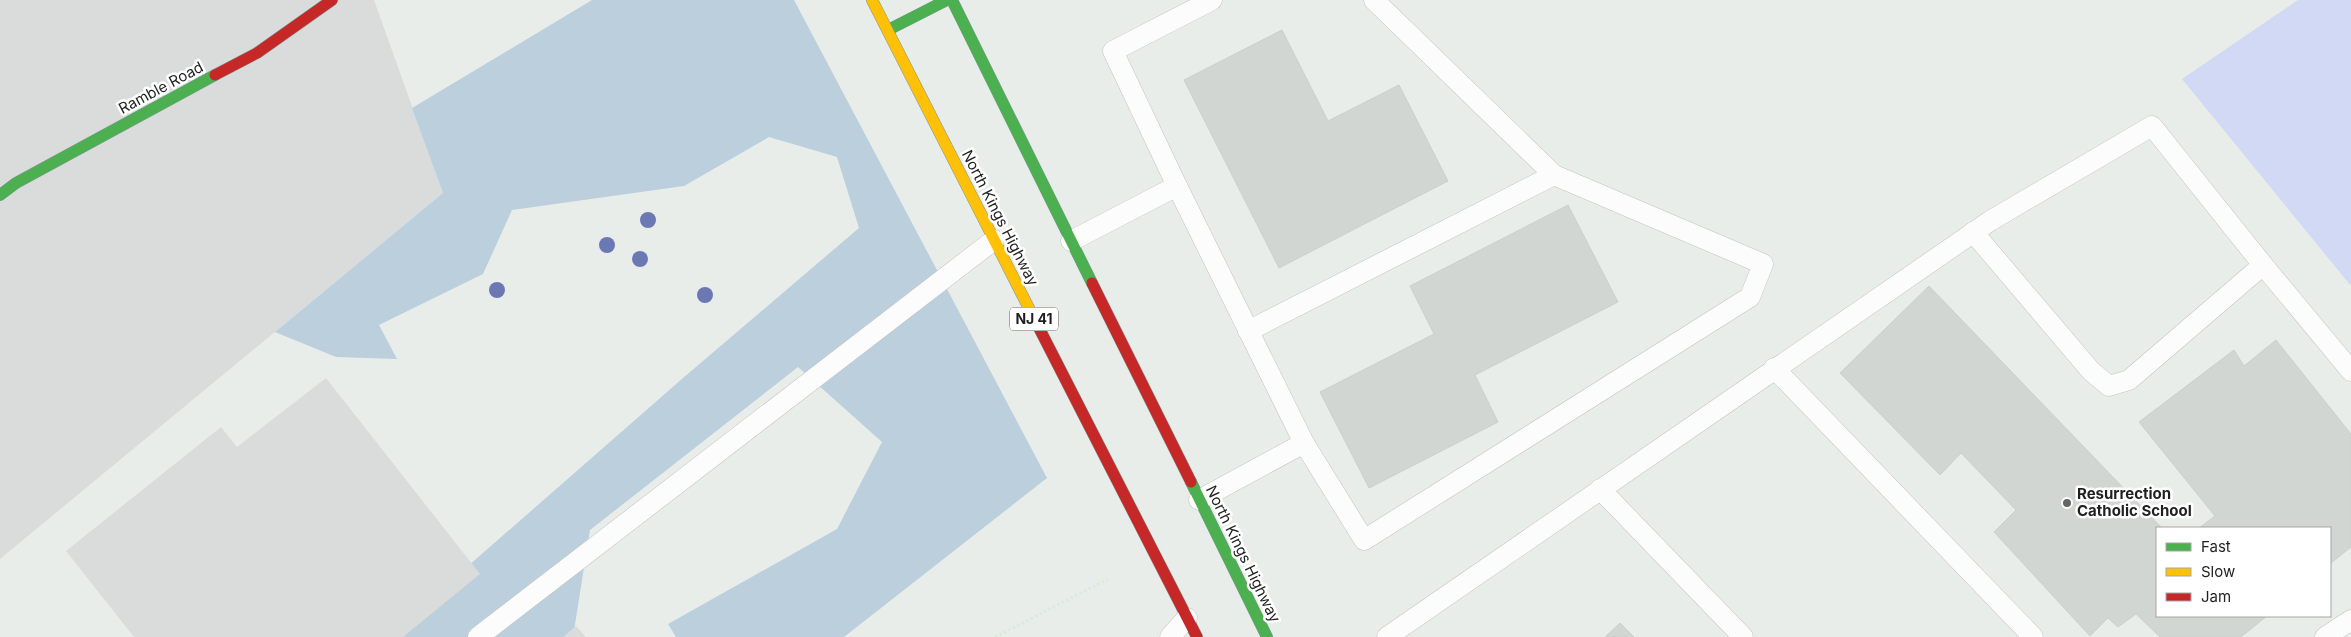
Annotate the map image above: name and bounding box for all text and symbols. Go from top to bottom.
street label: Ramble Road [115,57,206,118]
street label: North Kings Highway [958,147,1043,289]
road number: NJ 41 [1010,308,1058,330]
street label: North Kings Highway [1202,482,1285,626]
place label: Resurrection Catholic School [2077,484,2192,520]
marker: Resurrection Catholic School [2061,497,2073,509]
legend [2156,527,2331,617]
text: Fast [2201,537,2231,556]
text: Slow [2201,562,2235,581]
text: Jam [2201,587,2231,606]

